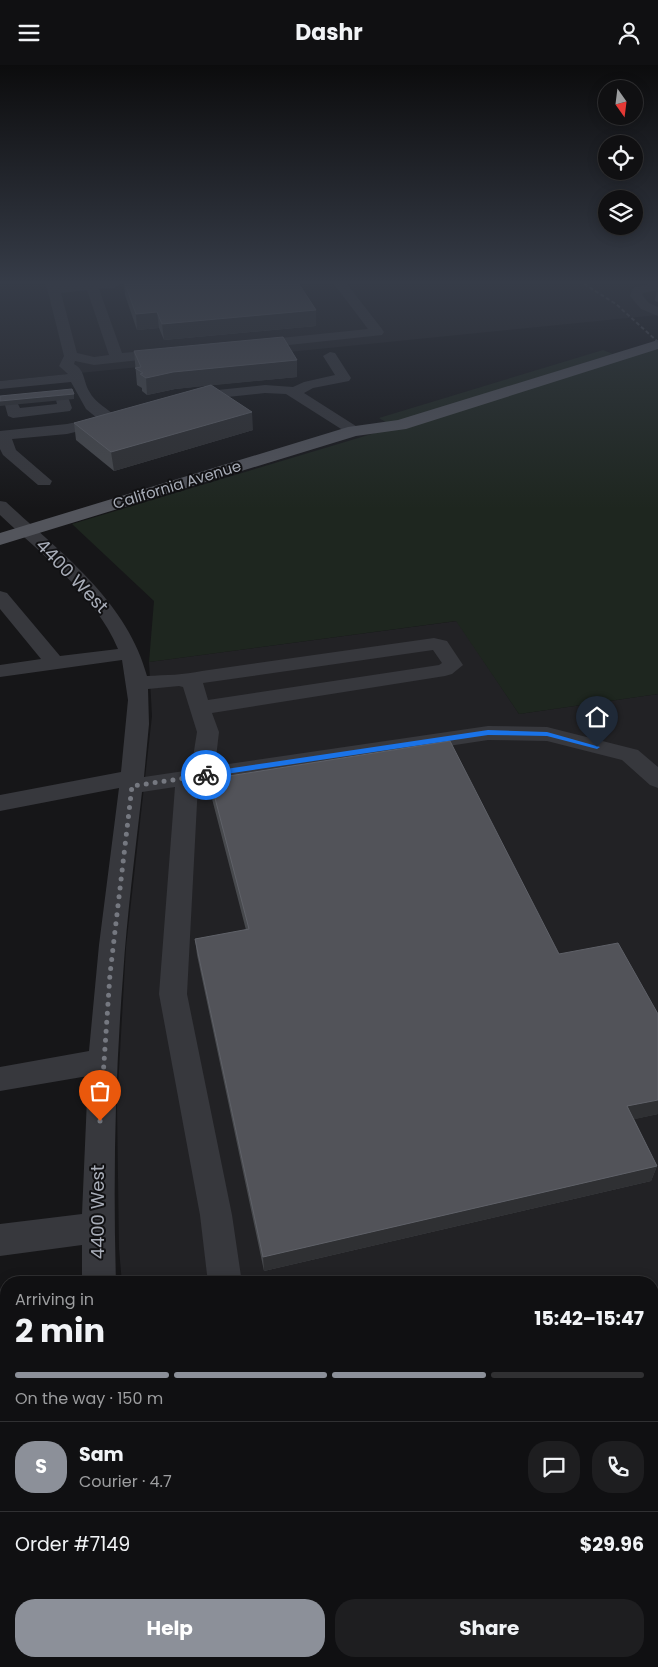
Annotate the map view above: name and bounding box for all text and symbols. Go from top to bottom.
text: Dashr [295,17,363,48]
icon: menu [15,19,43,47]
icon: person [615,19,643,47]
north arrow [598,80,642,125]
map controls [598,80,643,235]
button: locate [598,135,643,180]
button: layers [598,190,643,235]
street label: California Avenue [110,455,244,514]
street label: 4400 West [30,533,114,618]
pin [576,696,618,747]
icon: home [583,703,611,731]
courier [181,750,231,800]
icon: bike [192,761,220,789]
pin [79,1070,121,1121]
icon: bag [86,1077,114,1105]
street label: 4400 West [85,1165,110,1259]
text: Arriving in [15,1288,94,1311]
text: 15:42–15:47 [534,1305,644,1332]
text: 2 min [15,1308,105,1353]
text: On the way · 150 m [15,1387,163,1410]
text: Sam [79,1441,124,1468]
button: chat [528,1441,580,1493]
button: phone [592,1441,644,1493]
text: S [35,1453,47,1480]
text: Courier · 4.7 [79,1470,172,1493]
text: Order #7149 [15,1531,130,1558]
text: $29.96 [580,1531,644,1558]
button: Help [15,1599,325,1657]
button: Share [335,1599,644,1657]

